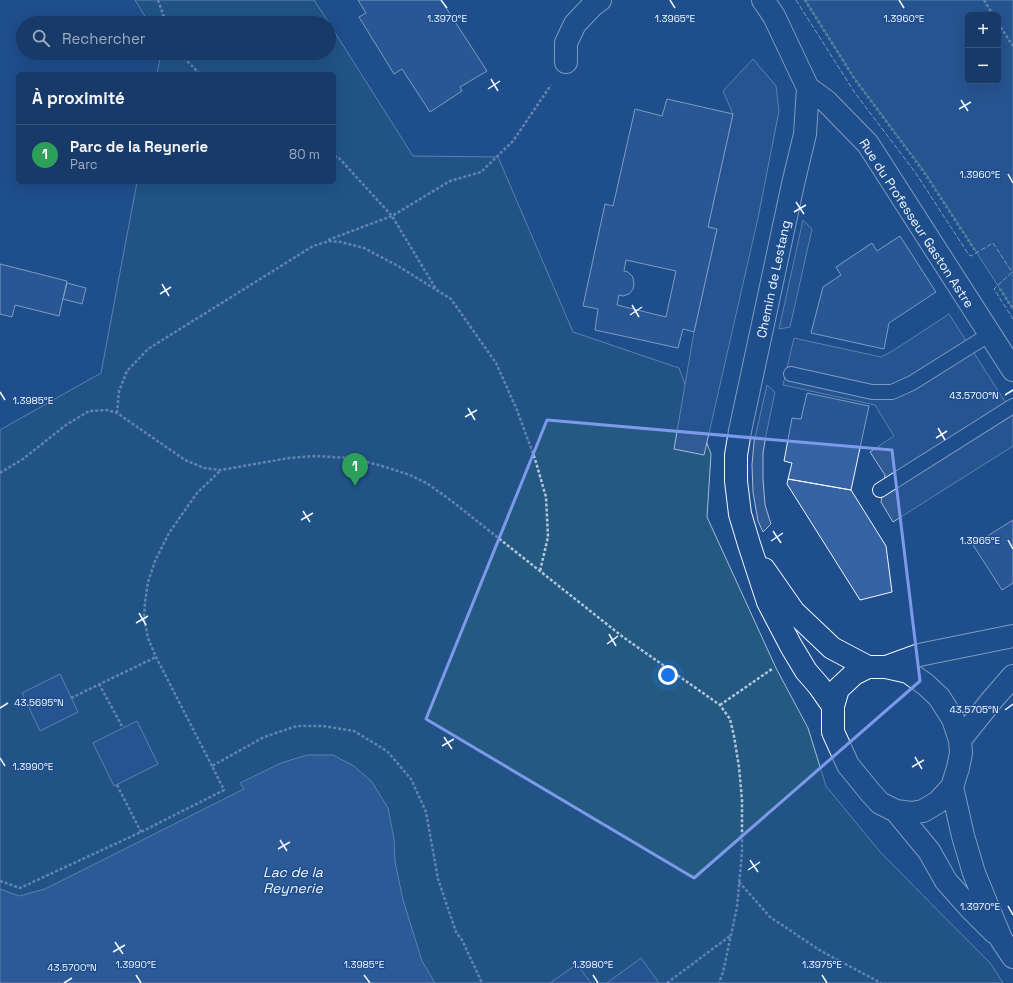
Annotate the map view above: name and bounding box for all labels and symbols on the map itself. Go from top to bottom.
text: 1.3970°E [427,12,467,25]
text: 1.3965°E [655,12,696,25]
text: 1.3960°E [884,12,925,25]
street label: Rue du Professeur Gaston Astre [855,135,978,311]
text: 1.3960°E [960,168,1001,181]
street label: Chemin de Lestang [753,219,794,340]
text: 43.5700°N [949,389,999,402]
text: 1.3985°E [13,394,54,407]
pin: 1 [342,453,368,486]
text: 1.3965°E [960,534,1001,547]
your location [658,665,678,685]
text: 43.5695°N [14,696,64,709]
text: 43.5705°N [949,703,999,716]
text: 1.3990°E [13,760,54,773]
water label: Lac de la Reynerie [263,863,324,897]
text: 1.3970°E [960,900,1000,913]
text: 1.3990°E [116,958,157,971]
text: 1.3985°E [344,958,385,971]
text: 1.3980°E [573,958,614,971]
text: 1.3975°E [802,958,842,971]
text: 43.5700°N [47,961,97,974]

